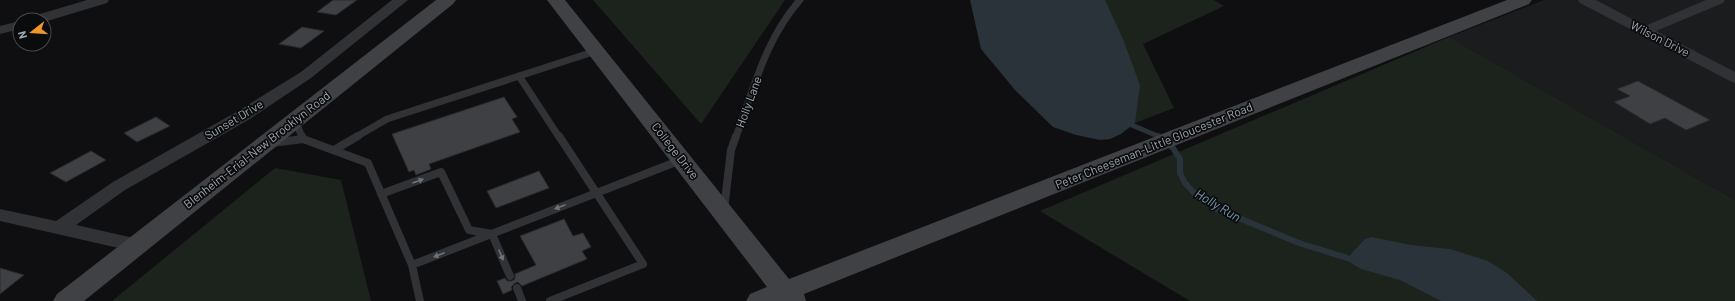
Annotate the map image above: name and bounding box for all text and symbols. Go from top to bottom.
north arrow [12,12,52,52]
street label: Wilson Drive [1629,17,1692,59]
text: N [15,30,29,40]
street label: Holly Lane [732,74,764,129]
street label: Blenheim-Erial-New Brooklyn Road [180,88,332,211]
street label: Sunset Drive [202,96,265,142]
street label: Peter Cheeseman-Little Gloucester Road [1053,99,1254,191]
street label: College Drive [649,119,702,181]
one-way arrow [412,177,424,183]
water label: Holly Run [1192,185,1244,225]
one-way arrow [554,204,565,210]
one-way arrow [498,249,504,260]
one-way arrow [432,252,444,258]

